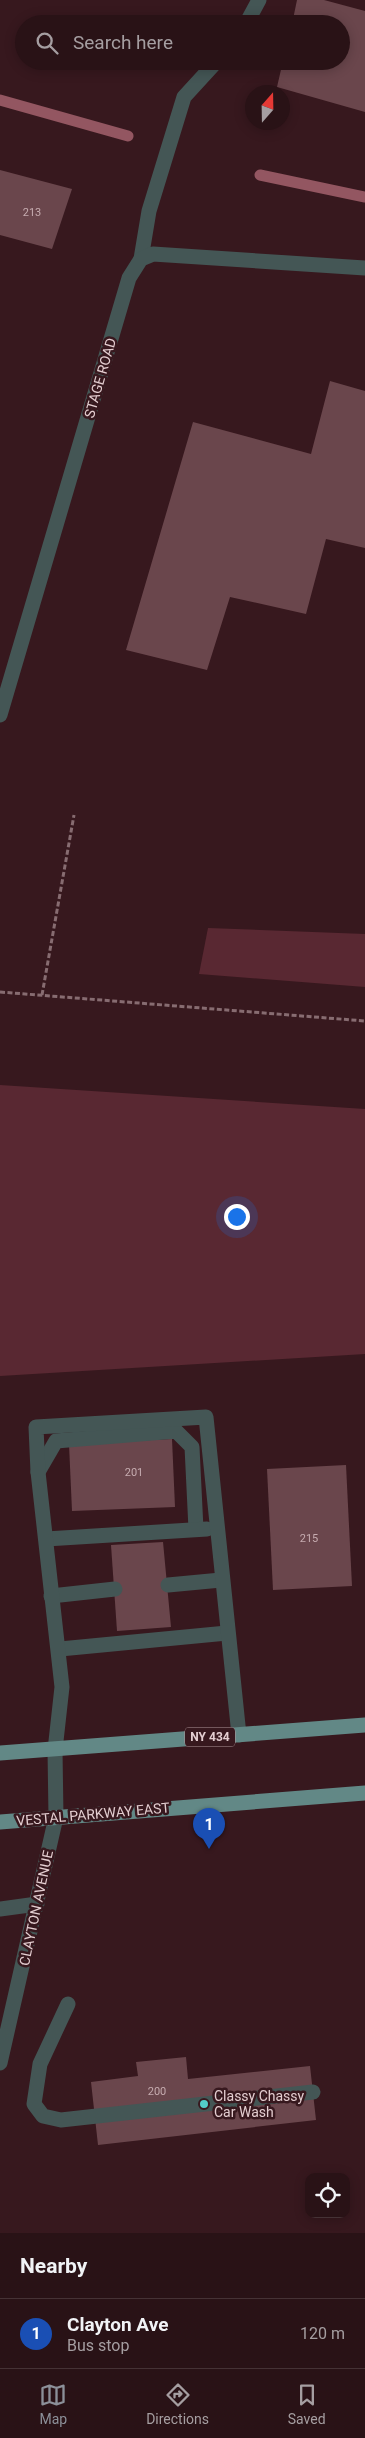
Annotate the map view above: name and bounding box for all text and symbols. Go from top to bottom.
search box [15,15,350,70]
icon: search [33,29,61,57]
text: Search here [73,31,173,54]
north arrow [245,85,290,130]
house number: 213 [23,206,41,219]
street label: STAGE ROAD [81,336,119,420]
your location [224,1204,250,1230]
house number: 201 [125,1466,143,1479]
house number: 215 [300,1532,318,1545]
road number: NY 434 [185,1728,235,1746]
street label: VESTAL PARKWAY EAST [16,1799,171,1829]
pin: 1 [193,1808,225,1849]
street label: CLAYTON AVENUE [16,1849,56,1967]
house number: 200 [148,2085,166,2098]
place label: Classy Chassy Car Wash [214,2088,305,2120]
marker: Classy Chassy Car Wash [198,2098,210,2110]
map controls [305,2173,350,2218]
button: locate [305,2173,350,2218]
text: Nearby [20,2254,87,2278]
text: Clayton Ave [67,2313,168,2336]
text: 1 [31,2324,41,2343]
text: 120 m [300,2324,345,2343]
text: Bus stop [67,2336,129,2355]
tab: Map [39,2381,67,2427]
tab: Directions [146,2381,209,2427]
tab: Saved [288,2381,326,2427]

